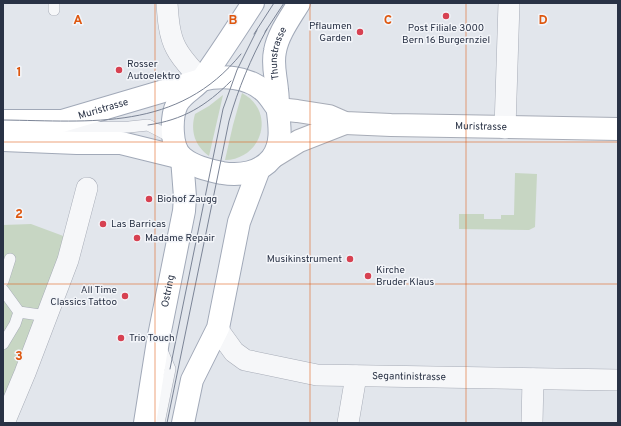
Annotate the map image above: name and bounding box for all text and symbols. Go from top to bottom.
marker: Post Filiale 3000 Bern 16 Burgernziel [441,11,451,21]
text: A [73,13,83,29]
text: B [229,13,238,29]
text: C [384,13,392,29]
text: D [538,13,548,29]
place label: Pflaumen Garden [309,20,352,45]
place label: Post Filiale 3000 Bern 16 Burgernziel [402,22,490,47]
street label: Thunstrasse [267,25,290,81]
marker: Pflaumen Garden [355,27,365,37]
place label: Rosser Autoelektro [127,58,180,83]
text: 1 [16,65,22,81]
marker: Rosser Autoelektro [114,65,124,75]
street label: Muristrasse [77,95,130,122]
street label: Muristrasse [455,120,507,134]
place label: Biohof Zaugg [157,193,217,206]
marker: Biohof Zaugg [144,194,154,204]
text: 2 [15,207,23,223]
place label: Las Barricas [111,218,166,231]
marker: Las Barricas [98,219,108,229]
place label: Madame Repair [145,232,215,245]
marker: Madame Repair [132,233,142,243]
place label: Musikinstrument [267,253,342,266]
marker: Musikinstrument [345,254,355,264]
place label: Kirche Bruder Klaus [376,264,434,289]
marker: Kirche Bruder Klaus [363,271,373,281]
street label: Ostring [158,274,178,308]
place label: All Time Classics Tattoo [50,284,117,309]
marker: All Time Classics Tattoo [120,291,130,301]
place label: Trio Touch [129,332,175,345]
marker: Trio Touch [116,333,126,343]
text: 3 [15,349,23,365]
street label: Segantinistrasse [372,369,446,384]

